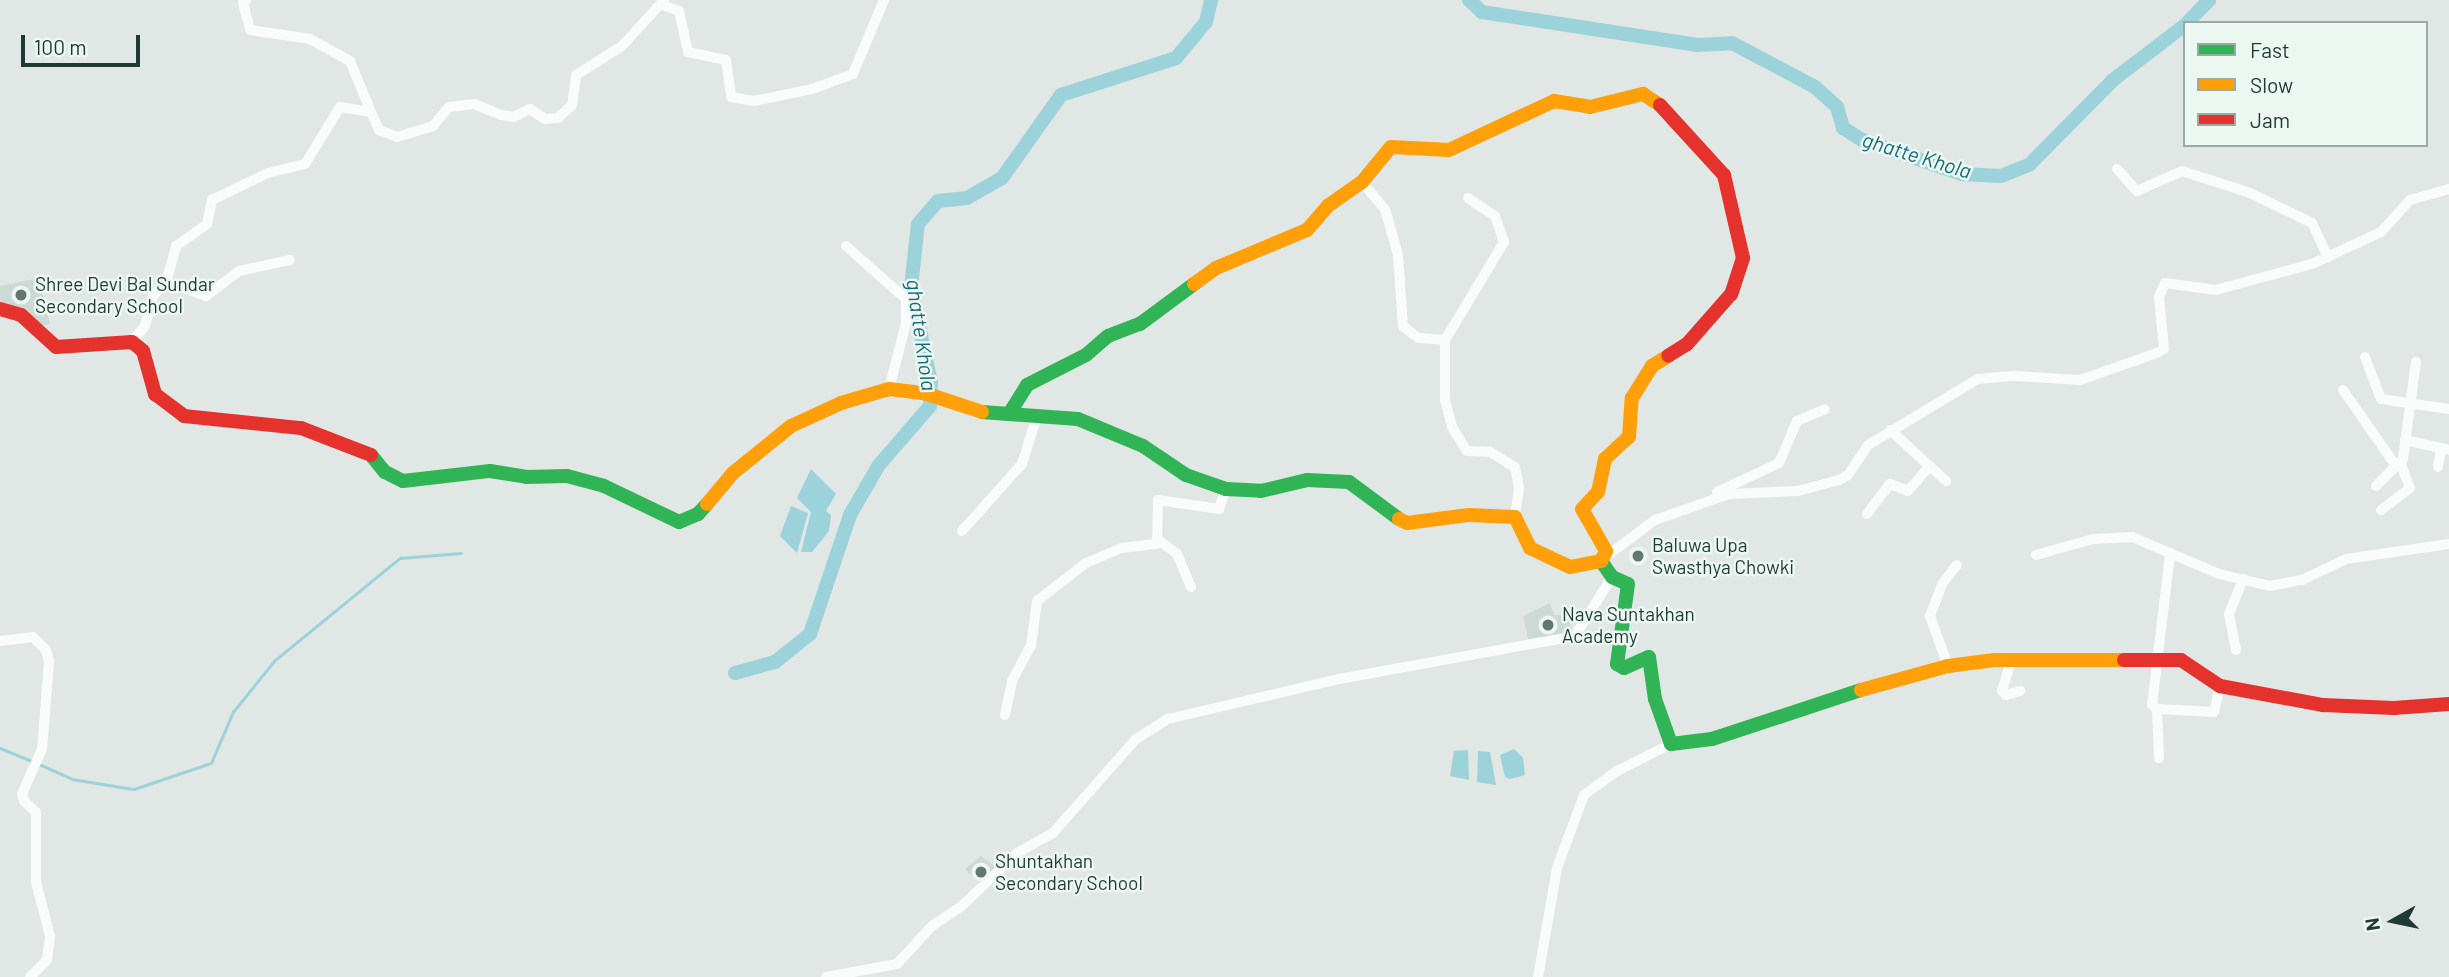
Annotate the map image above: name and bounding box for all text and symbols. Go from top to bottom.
scale bar [24,21,144,65]
legend [2183,21,2428,147]
text: 100 m [34,34,87,59]
text: Fast [2250,37,2290,62]
text: Slow [2250,72,2293,97]
text: Jam [2250,107,2290,132]
water label: ghatte Khola [1859,126,1975,184]
place label: Shree Devi Bal Sundar Secondary School [35,273,215,317]
water label: ghatte Khola [902,277,942,393]
marker: Shree Devi Bal Sundar Secondary School [13,287,29,303]
place label: Baluwa Upa Swasthya Chowki [1652,534,1794,578]
marker: Baluwa Upa Swasthya Chowki [1630,548,1646,564]
place label: Nava Suntakhan Academy [1562,603,1695,647]
marker: Nava Suntakhan Academy [1540,617,1556,633]
place label: Shuntakhan Secondary School [995,850,1143,894]
marker: Shuntakhan Secondary School [973,864,989,880]
north arrow [2358,886,2428,956]
text: N [2359,916,2384,932]

